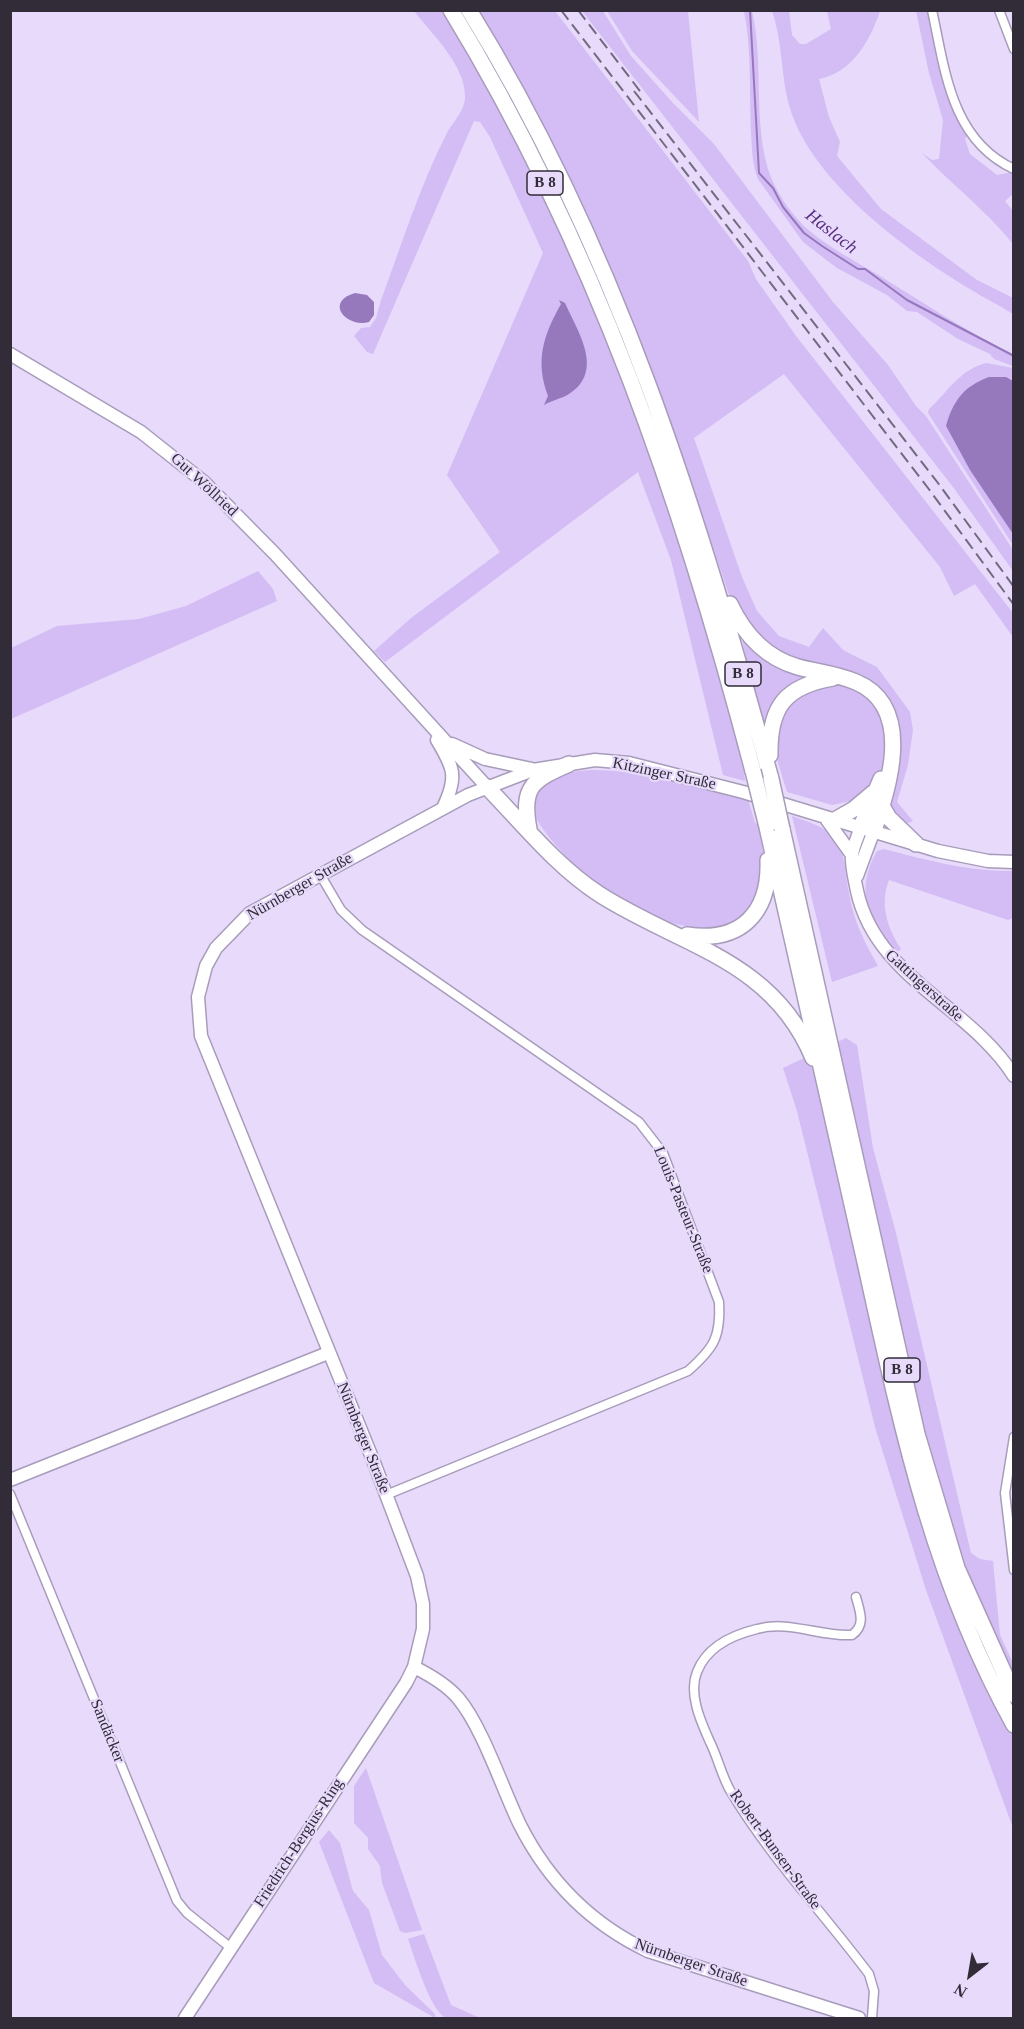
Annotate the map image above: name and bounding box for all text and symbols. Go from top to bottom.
road number: B 8 [527,171,563,195]
water label: Haslach [801,205,861,259]
street label: Gut Wöllried [166,449,242,521]
road number: B 8 [725,662,761,686]
street label: Kitzinger Straße [611,754,717,794]
street label: Nürnberger Straße [244,849,356,925]
street label: Gattingerstraße [881,946,967,1026]
street label: Louis-Pasteur-Straße [649,1144,717,1276]
road number: B 8 [884,1358,920,1382]
street label: Nürnberger Straße [332,1380,394,1496]
street label: Sandäcker [86,1697,128,1765]
street label: Friedrich-Bergius-Ring [250,1775,348,1911]
street label: Robert-Bunsen-Straße [725,1786,825,1914]
street label: Nürnberger Straße [632,1935,750,1991]
north arrow [940,1945,1000,2005]
text: N [951,1981,970,2001]

